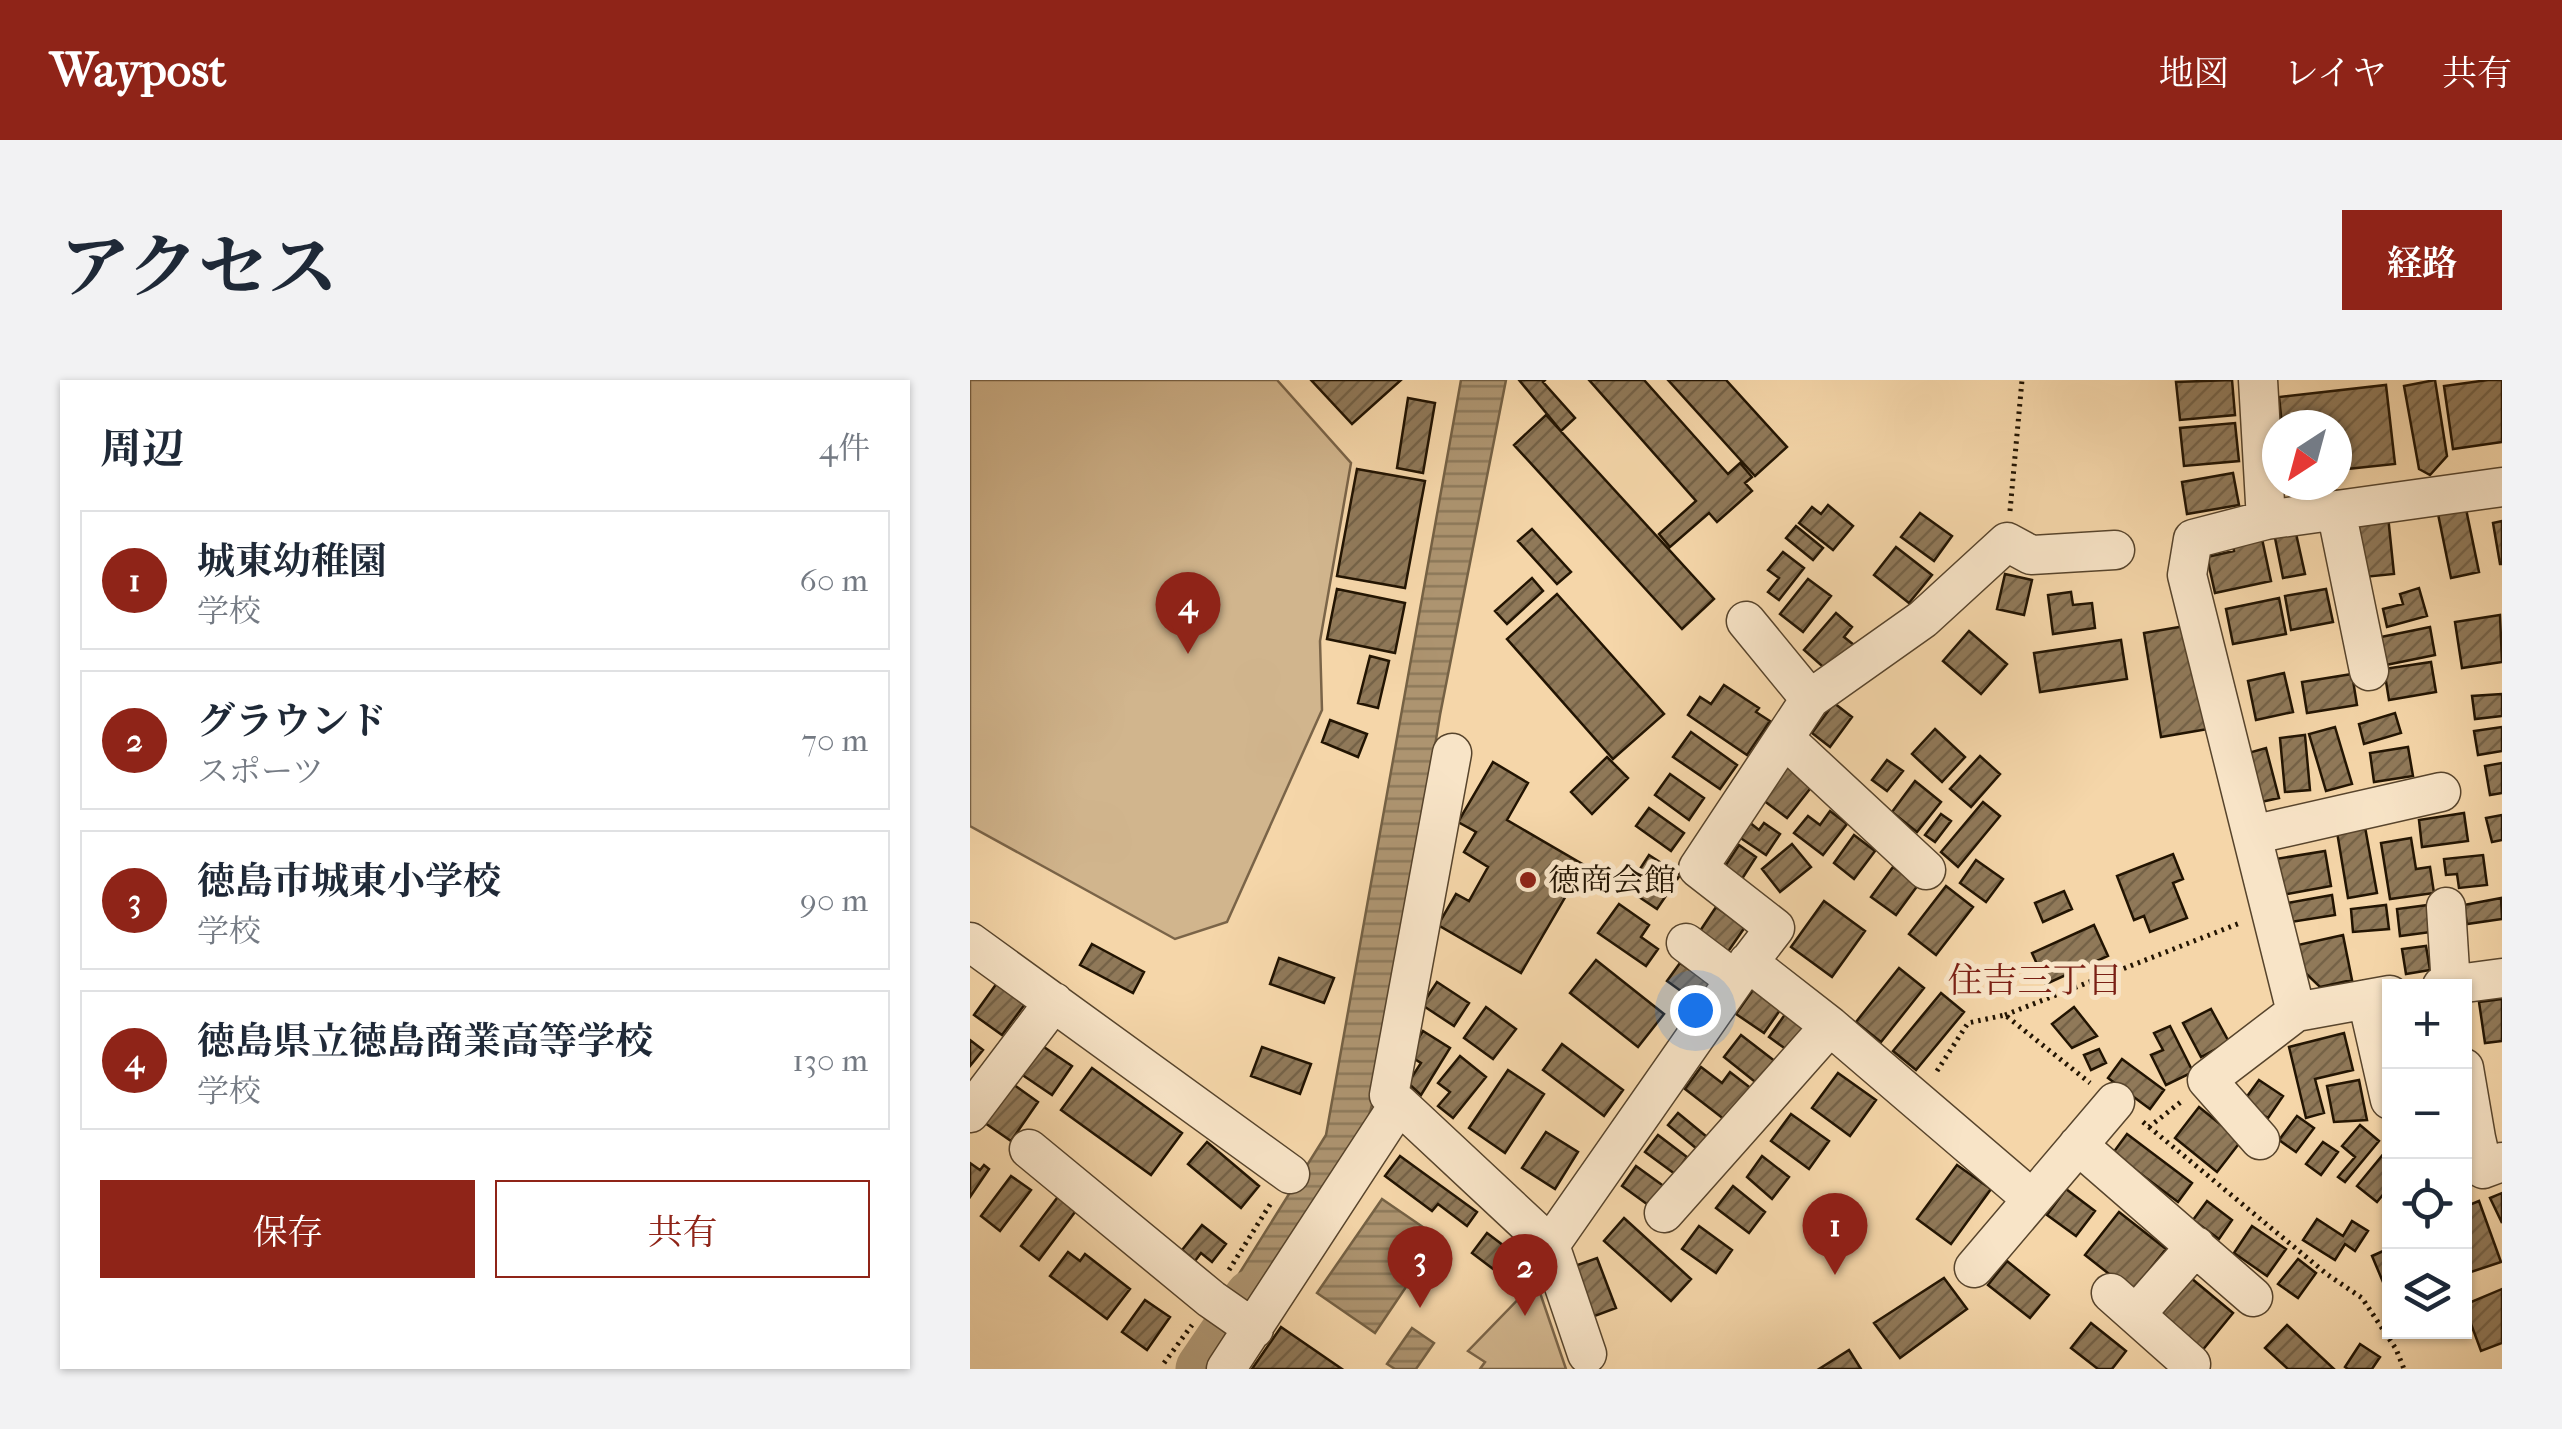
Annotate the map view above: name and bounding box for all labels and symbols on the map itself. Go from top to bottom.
north arrow [2262,410,2352,500]
pin: 4 [1156,572,1220,654]
place label: 徳商会館 [1548,862,1676,899]
marker: 徳商会館 [1517,869,1539,891]
district label: 住吉三丁目 [1947,960,2123,1001]
your location [1670,985,1721,1036]
pin: 1 [1802,1192,1868,1275]
pin: 3 [1388,1226,1452,1308]
pin: 2 [1492,1234,1558,1316]

